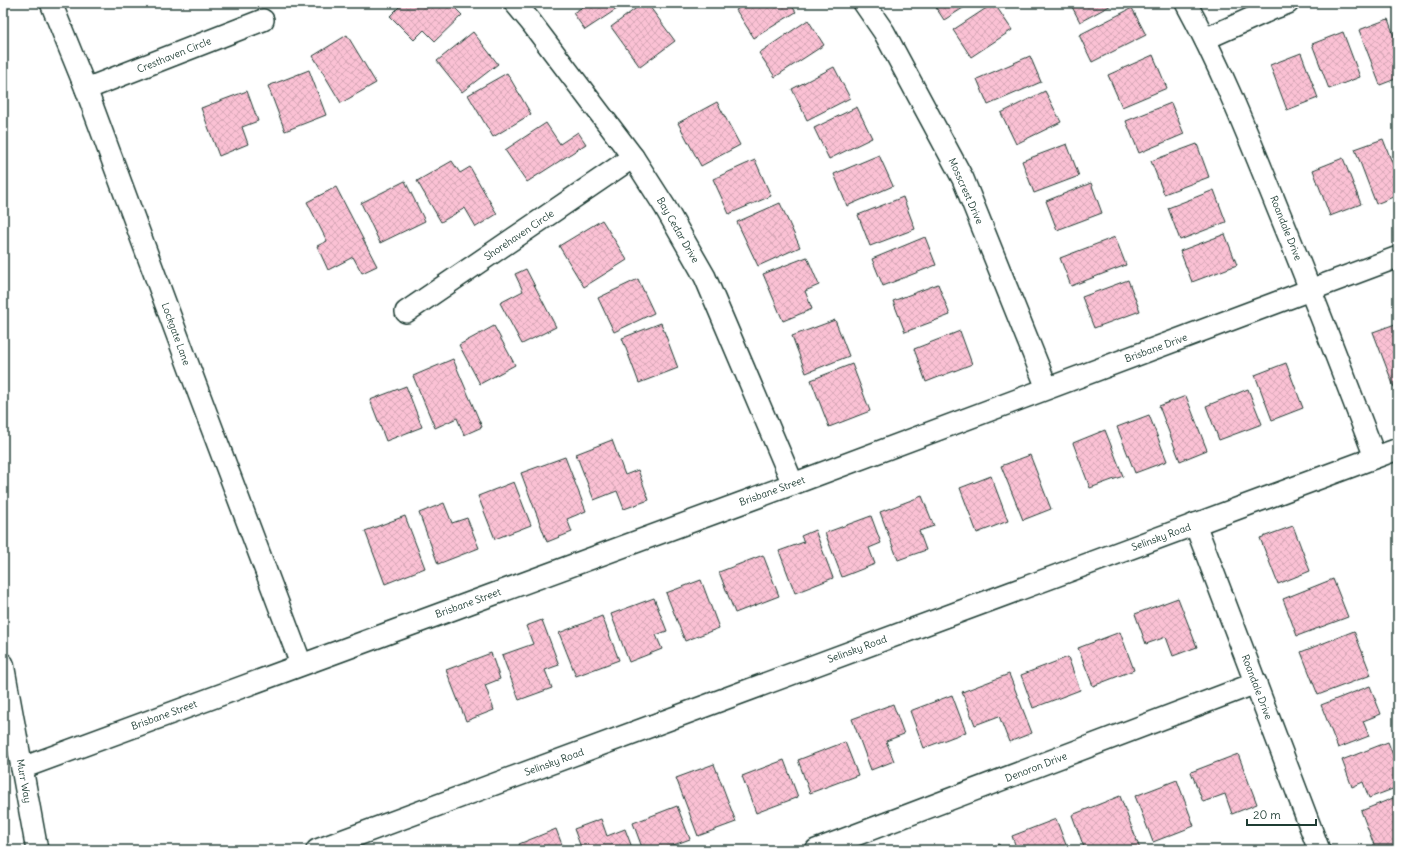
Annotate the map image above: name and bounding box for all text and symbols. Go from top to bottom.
street label: Cresthaven Circle [135,34,213,76]
street label: Mosscrest Drive [946,156,986,226]
street label: Roandale Drive [1267,194,1305,262]
street label: Bay Cedar Drive [654,195,702,265]
street label: Shorehaven Circle [482,207,556,263]
street label: Lockgate Lane [159,301,193,367]
street label: Brisbane Drive [1123,331,1189,365]
street label: Brisbane Street [737,473,807,509]
street label: Selinsky Road [1129,520,1193,554]
street label: Brisbane Street [433,585,503,621]
street label: Selinsky Road [825,632,889,666]
street label: Roandale Drive [1239,653,1275,721]
street label: Brisbane Street [129,697,199,733]
street label: Selinsky Road [522,745,586,779]
street label: Denoron Drive [1003,749,1069,785]
street label: Murr Way [14,758,34,804]
scale bar [1247,801,1316,827]
text: 20 m [1253,807,1281,822]

